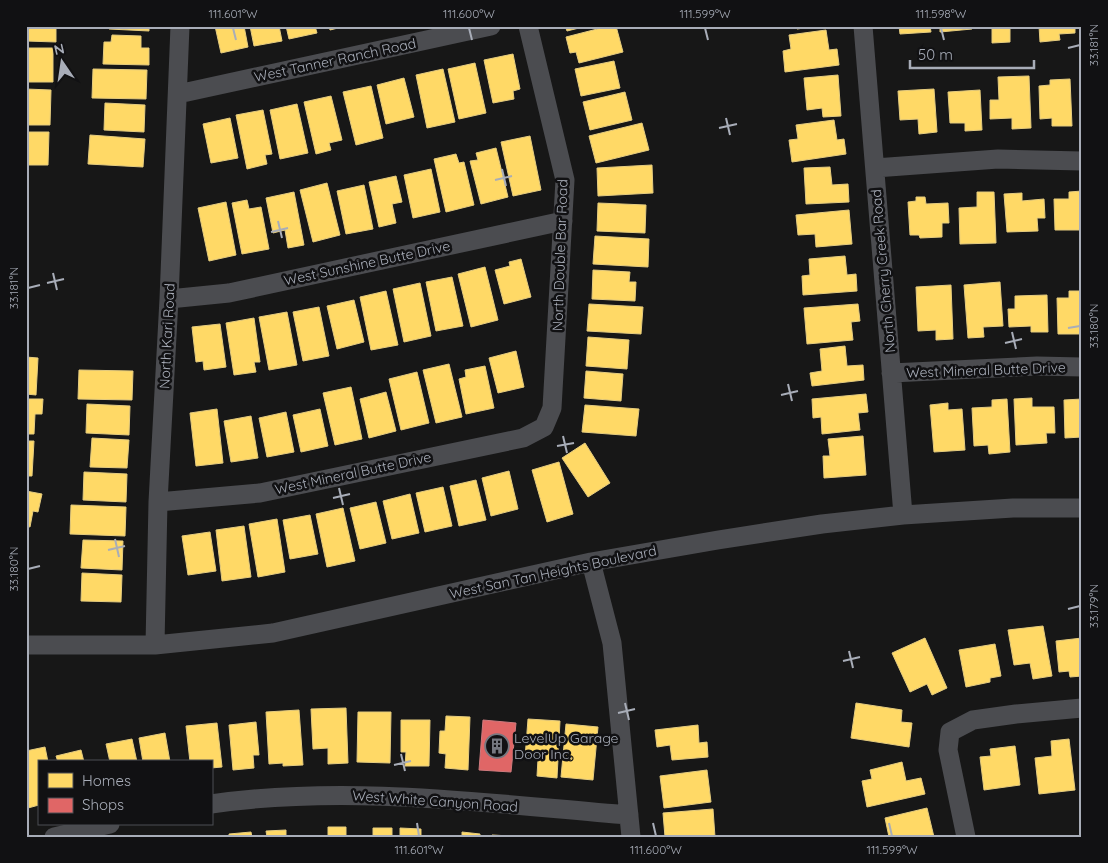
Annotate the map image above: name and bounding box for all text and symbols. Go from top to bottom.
text: 111.601°W [208,6,258,21]
text: 111.600°W [443,6,495,21]
text: 111.599°W [679,6,731,21]
text: 111.598°W [916,6,967,21]
text: 33.181°N [1086,24,1101,66]
street label: West Tanner Ranch Road [252,34,418,86]
north arrow [38,38,88,88]
scale bar [910,38,1034,70]
text: N [52,39,66,59]
text: 50 m [918,45,953,64]
street label: North Double Bar Road [548,179,572,331]
street label: North Cherry Creek Road [867,188,899,354]
street label: West Sunshine Butte Drive [282,237,452,289]
text: 33.181°N [6,267,21,309]
street label: North Kari Road [155,283,179,389]
text: 33.180°N [1086,303,1101,349]
street label: West Mineral Butte Drive [906,358,1066,382]
street label: West Mineral Butte Drive [273,448,433,498]
street label: West San Tan Heights Boulevard [448,541,658,603]
text: 33.180°N [6,546,21,592]
text: 33.179°N [1086,584,1101,628]
place label: LevelUp Garage Door Inc. [514,729,619,763]
building icon: LevelUp Garage Door Inc. [484,733,510,759]
legend [38,760,212,826]
text: Homes [82,771,131,790]
street label: West White Canyon Road [352,786,518,816]
text: Shops [82,795,124,814]
text: 111.601°W [394,842,444,857]
text: 111.600°W [630,842,682,857]
text: 111.599°W [866,842,918,857]

